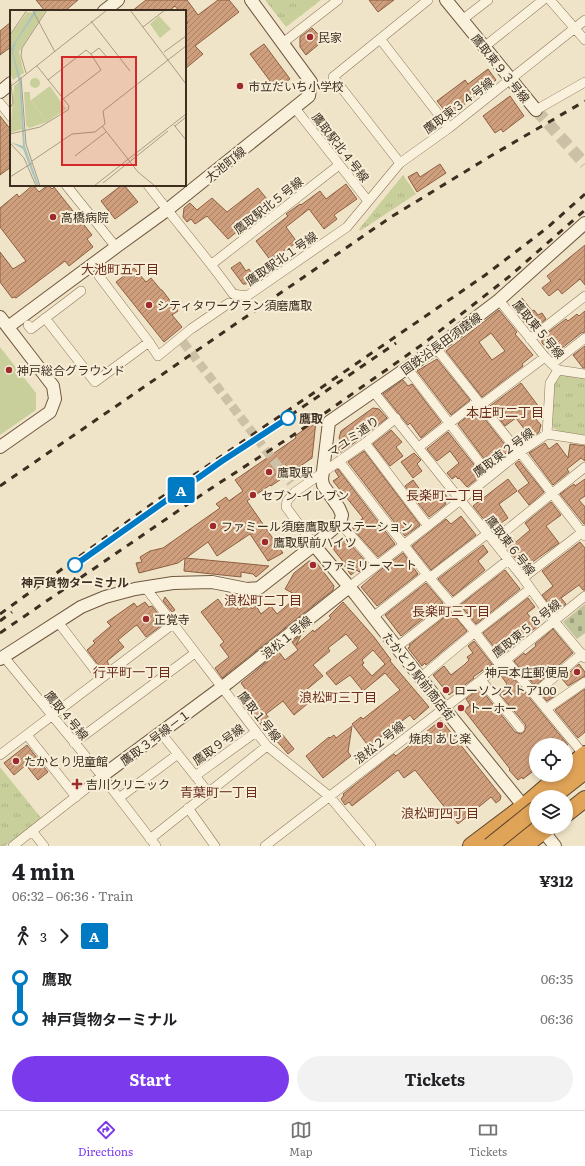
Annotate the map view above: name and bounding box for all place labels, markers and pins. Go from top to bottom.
place label: 民家 [318,28,342,46]
marker: 民家 [305,32,315,42]
place label: 市立だいち小学校 [248,77,344,95]
marker: 市立だいち小学校 [235,81,245,91]
place label: 高橋病院 [61,208,109,226]
marker: 高橋病院 [48,212,58,222]
place label: シティタワーグラン須磨鷹取 [157,296,312,314]
marker: シティタワーグラン須磨鷹取 [144,300,154,310]
place label: 神戸総合グラウンド [17,361,125,379]
marker: 神戸総合グラウンド [4,365,14,375]
place label: 鷹取 [299,409,323,427]
marker: 鷹取 [280,410,296,426]
place label: 鷹取駅 [277,463,313,481]
marker: 鷹取駅 [264,467,274,477]
place label: セブン-イレブン [261,486,349,504]
marker: セブン-イレブン [248,490,258,500]
place label: ファミール須磨鷹取駅ステーション [221,517,413,535]
marker: ファミール須磨鷹取駅ステーション [208,521,218,531]
place label: 鷹取駅前ハイツ [273,533,357,551]
marker: 鷹取駅前ハイツ [260,537,270,547]
place label: ファミリーマート [321,556,417,574]
marker: 神戸貨物ターミナル [67,557,83,573]
marker: ファミリーマート [308,560,318,570]
place label: 神戸貨物ターミナル [21,573,129,591]
place label: 正覚寺 [154,610,190,628]
marker: 正覚寺 [141,614,151,624]
place label: 神戸本庄郵便局 [485,663,569,681]
marker: 神戸本庄郵便局 [572,667,582,677]
place label: ローソンストア100 [454,681,557,699]
marker: ローソンストア100 [441,685,451,695]
place label: トーホー [469,699,517,717]
marker: トーホー [456,703,466,713]
marker: 焼肉 あじ楽 [435,720,445,730]
place label: 焼肉 あじ楽 [409,729,471,747]
place label: たかとり児童館 [24,752,108,770]
marker: たかとり児童館 [11,756,21,766]
place label: 吉川クリニック [86,775,170,793]
marker: 吉川クリニック [71,778,83,790]

